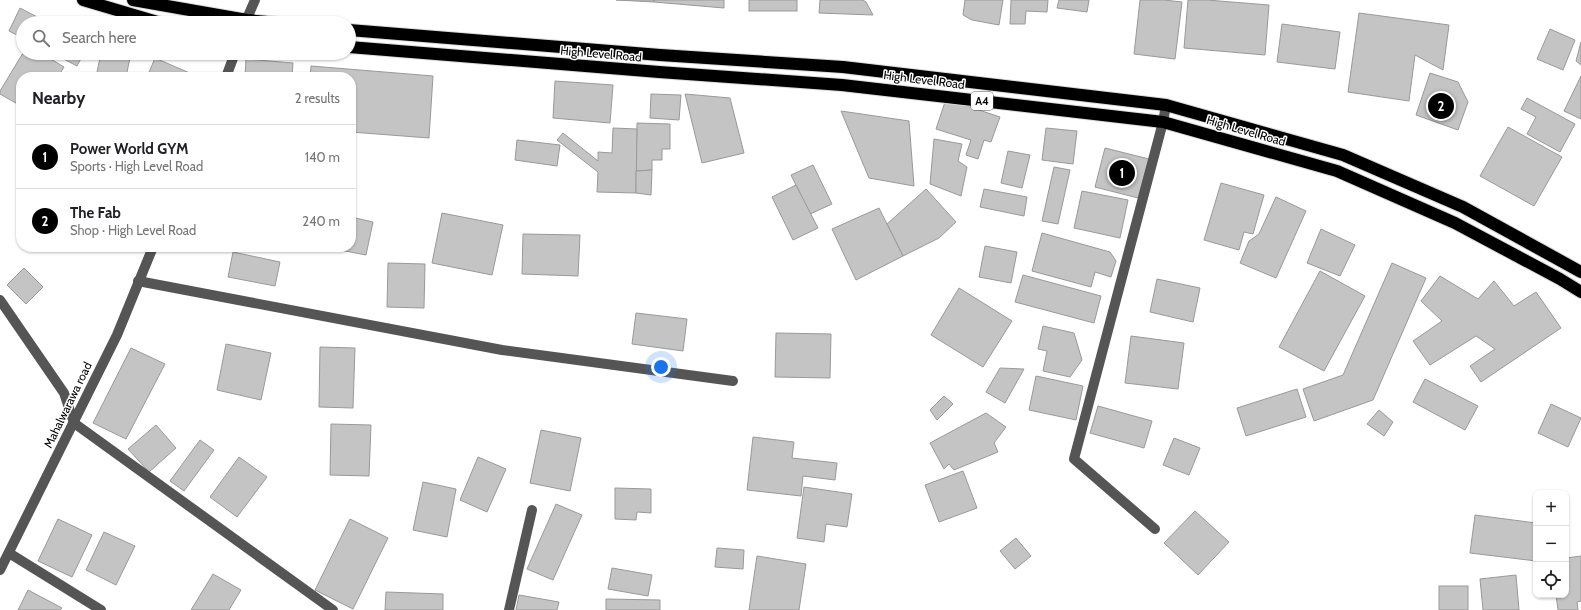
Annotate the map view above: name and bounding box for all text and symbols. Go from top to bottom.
search box [16,16,356,60]
icon: search [30,27,52,49]
text: Search here [62,29,137,47]
street label: High Level Road [560,42,642,65]
street label: High Level Road [883,67,965,92]
text: Nearby [32,88,85,108]
text: 2 results [295,90,340,106]
pin: 2 [1428,91,1454,121]
road number: A4 [971,92,993,110]
street label: High Level Road [1205,112,1287,149]
text: Power World GYM [70,140,188,158]
text: 1 [43,149,47,165]
text: 140 m [305,149,340,165]
text: Sports · High Level Road [70,158,203,174]
pin: 1 [1109,158,1135,188]
text: The Fab [70,204,121,222]
text: 2 [42,213,48,229]
text: 240 m [302,213,340,229]
text: Shop · High Level Road [70,222,196,238]
your location [651,357,671,377]
street label: Mahalwarawa road [40,359,95,450]
map controls [1533,490,1569,598]
button: + [1533,490,1569,526]
button: − [1533,526,1569,562]
button: locate [1533,562,1569,598]

